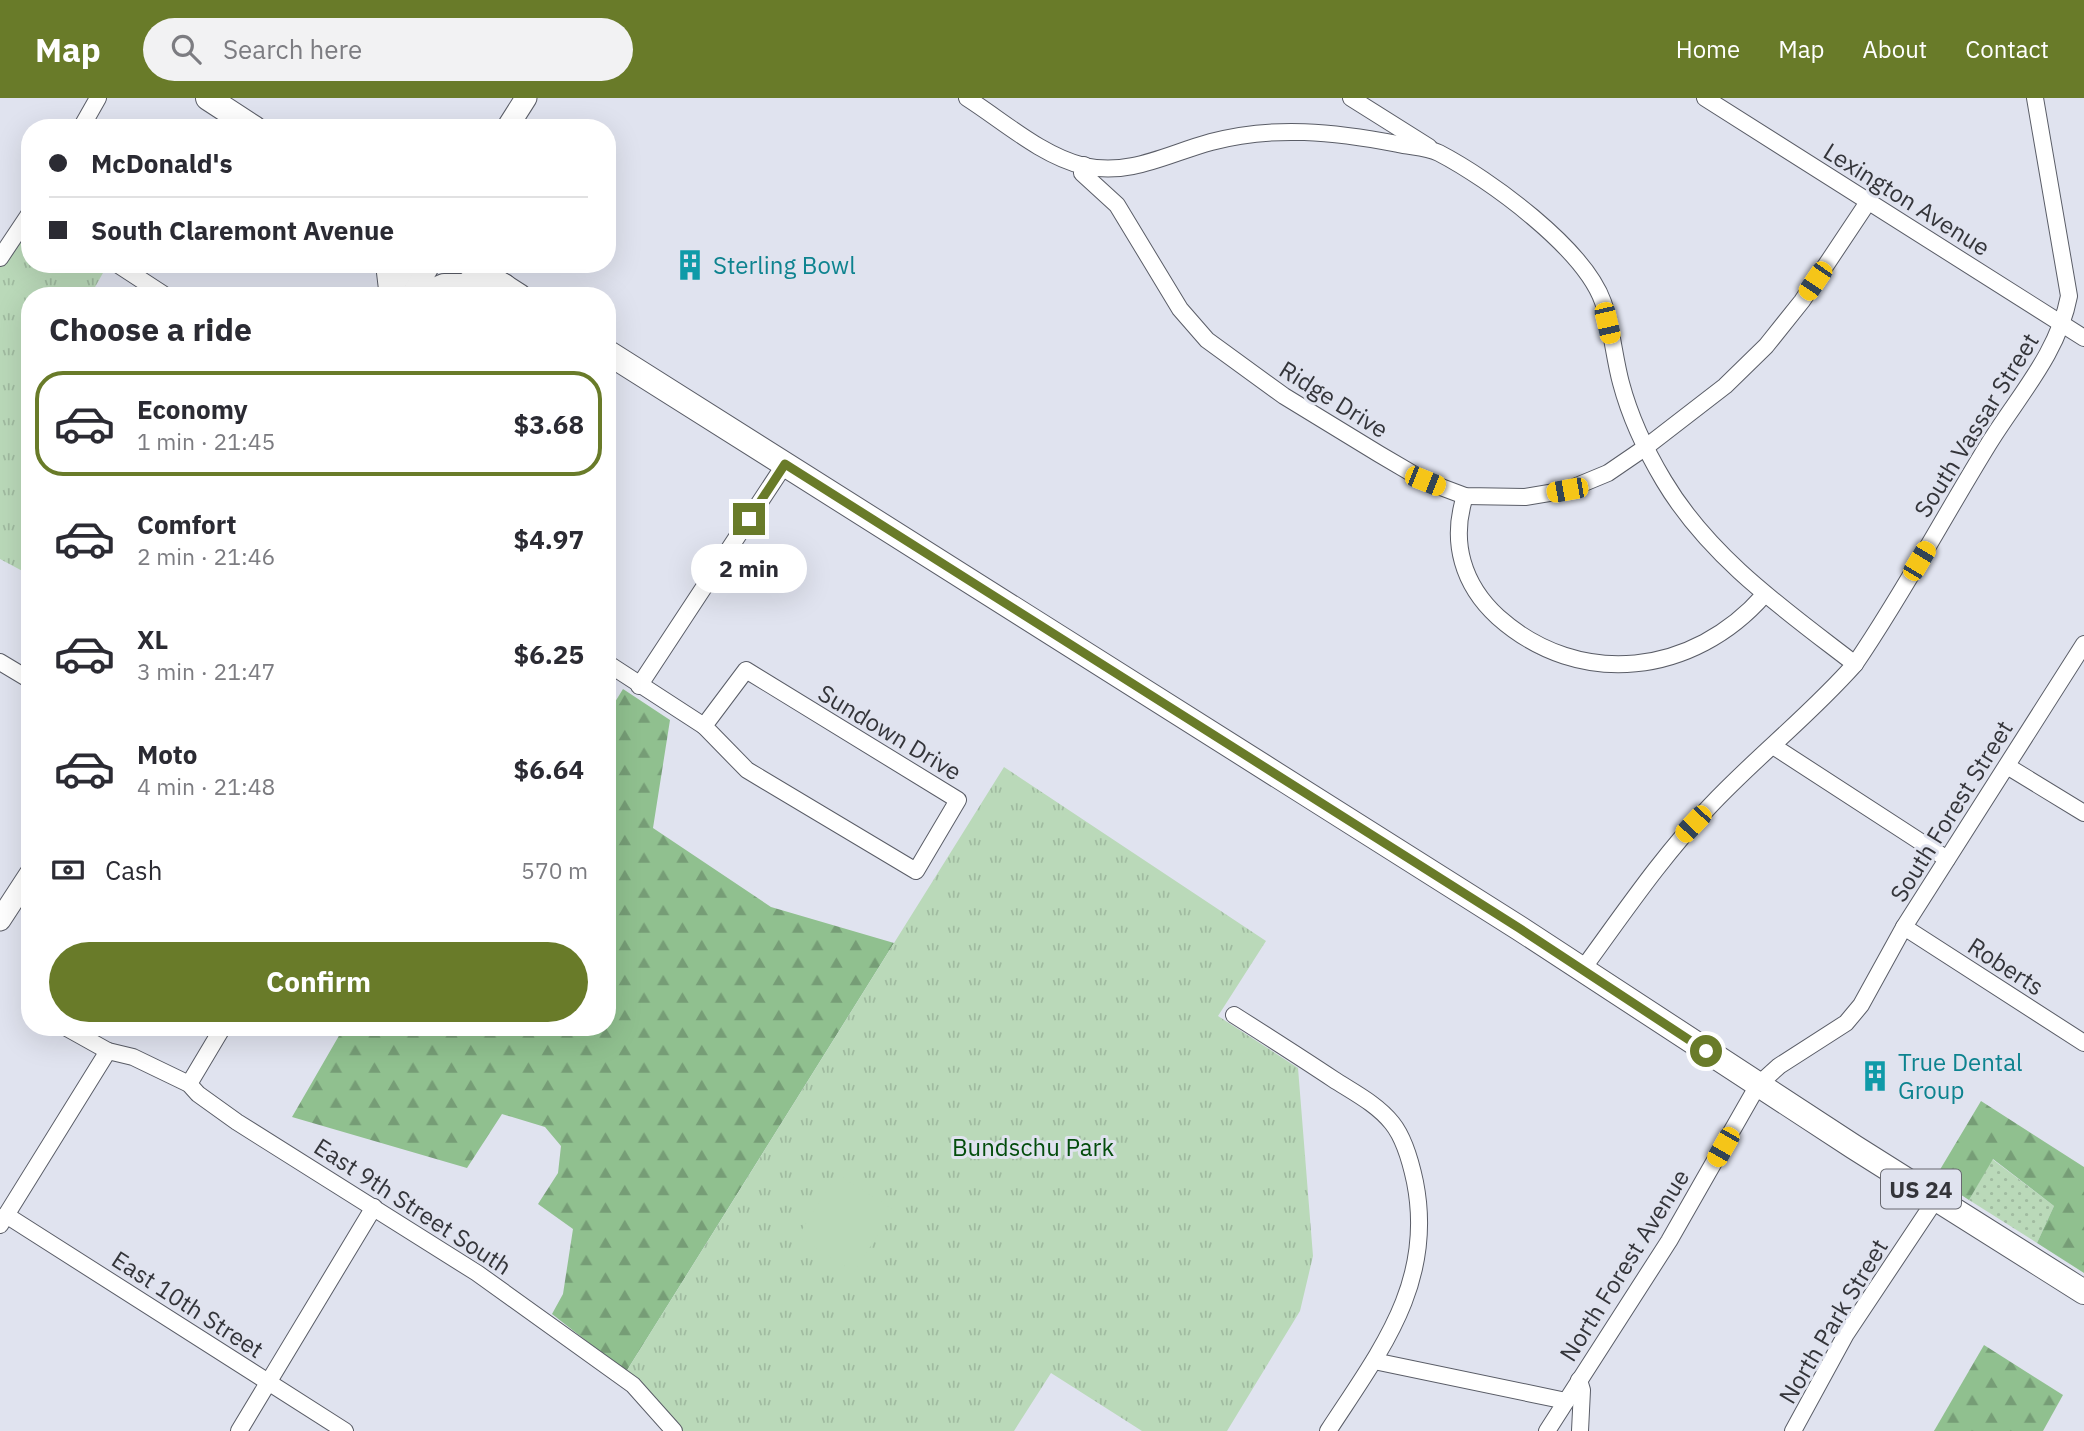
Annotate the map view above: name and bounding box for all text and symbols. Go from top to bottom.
search box [143,18,633,81]
text: Map [35,28,101,71]
icon: search [167,30,205,68]
text: Search here [223,32,362,66]
text: Home [1676,33,1740,65]
text: Map [1778,33,1824,65]
text: About [1862,33,1927,65]
text: Contact [1965,33,2049,65]
street label: Lexington Avenue [1818,135,1996,263]
text: McDonald's [91,146,233,180]
text: South Claremont Avenue [91,213,394,247]
building icon: Sterling Bowl [673,248,707,282]
place label: Sterling Bowl [713,249,856,281]
car [1795,258,1836,304]
car [1593,300,1622,346]
text: Choose a ride [49,308,252,350]
street label: South Vassar Street [1906,327,2046,523]
street label: Ridge Drive [1274,353,1394,445]
icon: car [53,392,116,455]
text: Economy [137,392,248,426]
text: $3.68 [514,407,584,441]
text: 1 min · 21:45 [137,426,275,456]
car [1402,463,1449,499]
car [1545,476,1590,504]
route end [733,503,765,535]
icon: car [53,507,116,570]
text: Comfort [137,507,236,541]
text: $4.97 [514,522,584,556]
car [1900,538,1939,584]
text: 2 min · 21:46 [137,541,275,571]
callout: 2 min [691,544,807,592]
text: 2 min [719,553,779,583]
icon: car [53,622,116,685]
text: XL [137,622,168,656]
text: $6.25 [514,637,584,671]
text: 3 min · 21:47 [137,656,275,686]
street label: Sundown Drive [812,677,968,787]
street label: South Forest Street [1882,714,2020,908]
icon: car [53,737,116,800]
text: Moto [137,737,197,771]
text: $6.64 [514,752,584,786]
text: 4 min · 21:48 [137,771,275,801]
car [1671,801,1716,847]
icon: cash [49,851,87,889]
text: Cash [105,853,162,887]
text: 570 m [521,855,588,885]
street label: Roberts [1962,930,2050,1002]
button: Confirm [49,942,588,1022]
route start [1690,1035,1722,1067]
place label: True Dental Group [1898,1046,2023,1106]
building icon: True Dental Group [1858,1059,1892,1093]
car [1704,1124,1743,1170]
street label: East 9th Street South [308,1130,518,1282]
park label: Bundschu Park [952,1131,1114,1163]
street label: North Forest Avenue [1552,1163,1696,1367]
road number: US 24 [1881,1170,1961,1208]
street label: North Park Street [1771,1233,1895,1409]
street label: East 10th Street [106,1243,270,1365]

